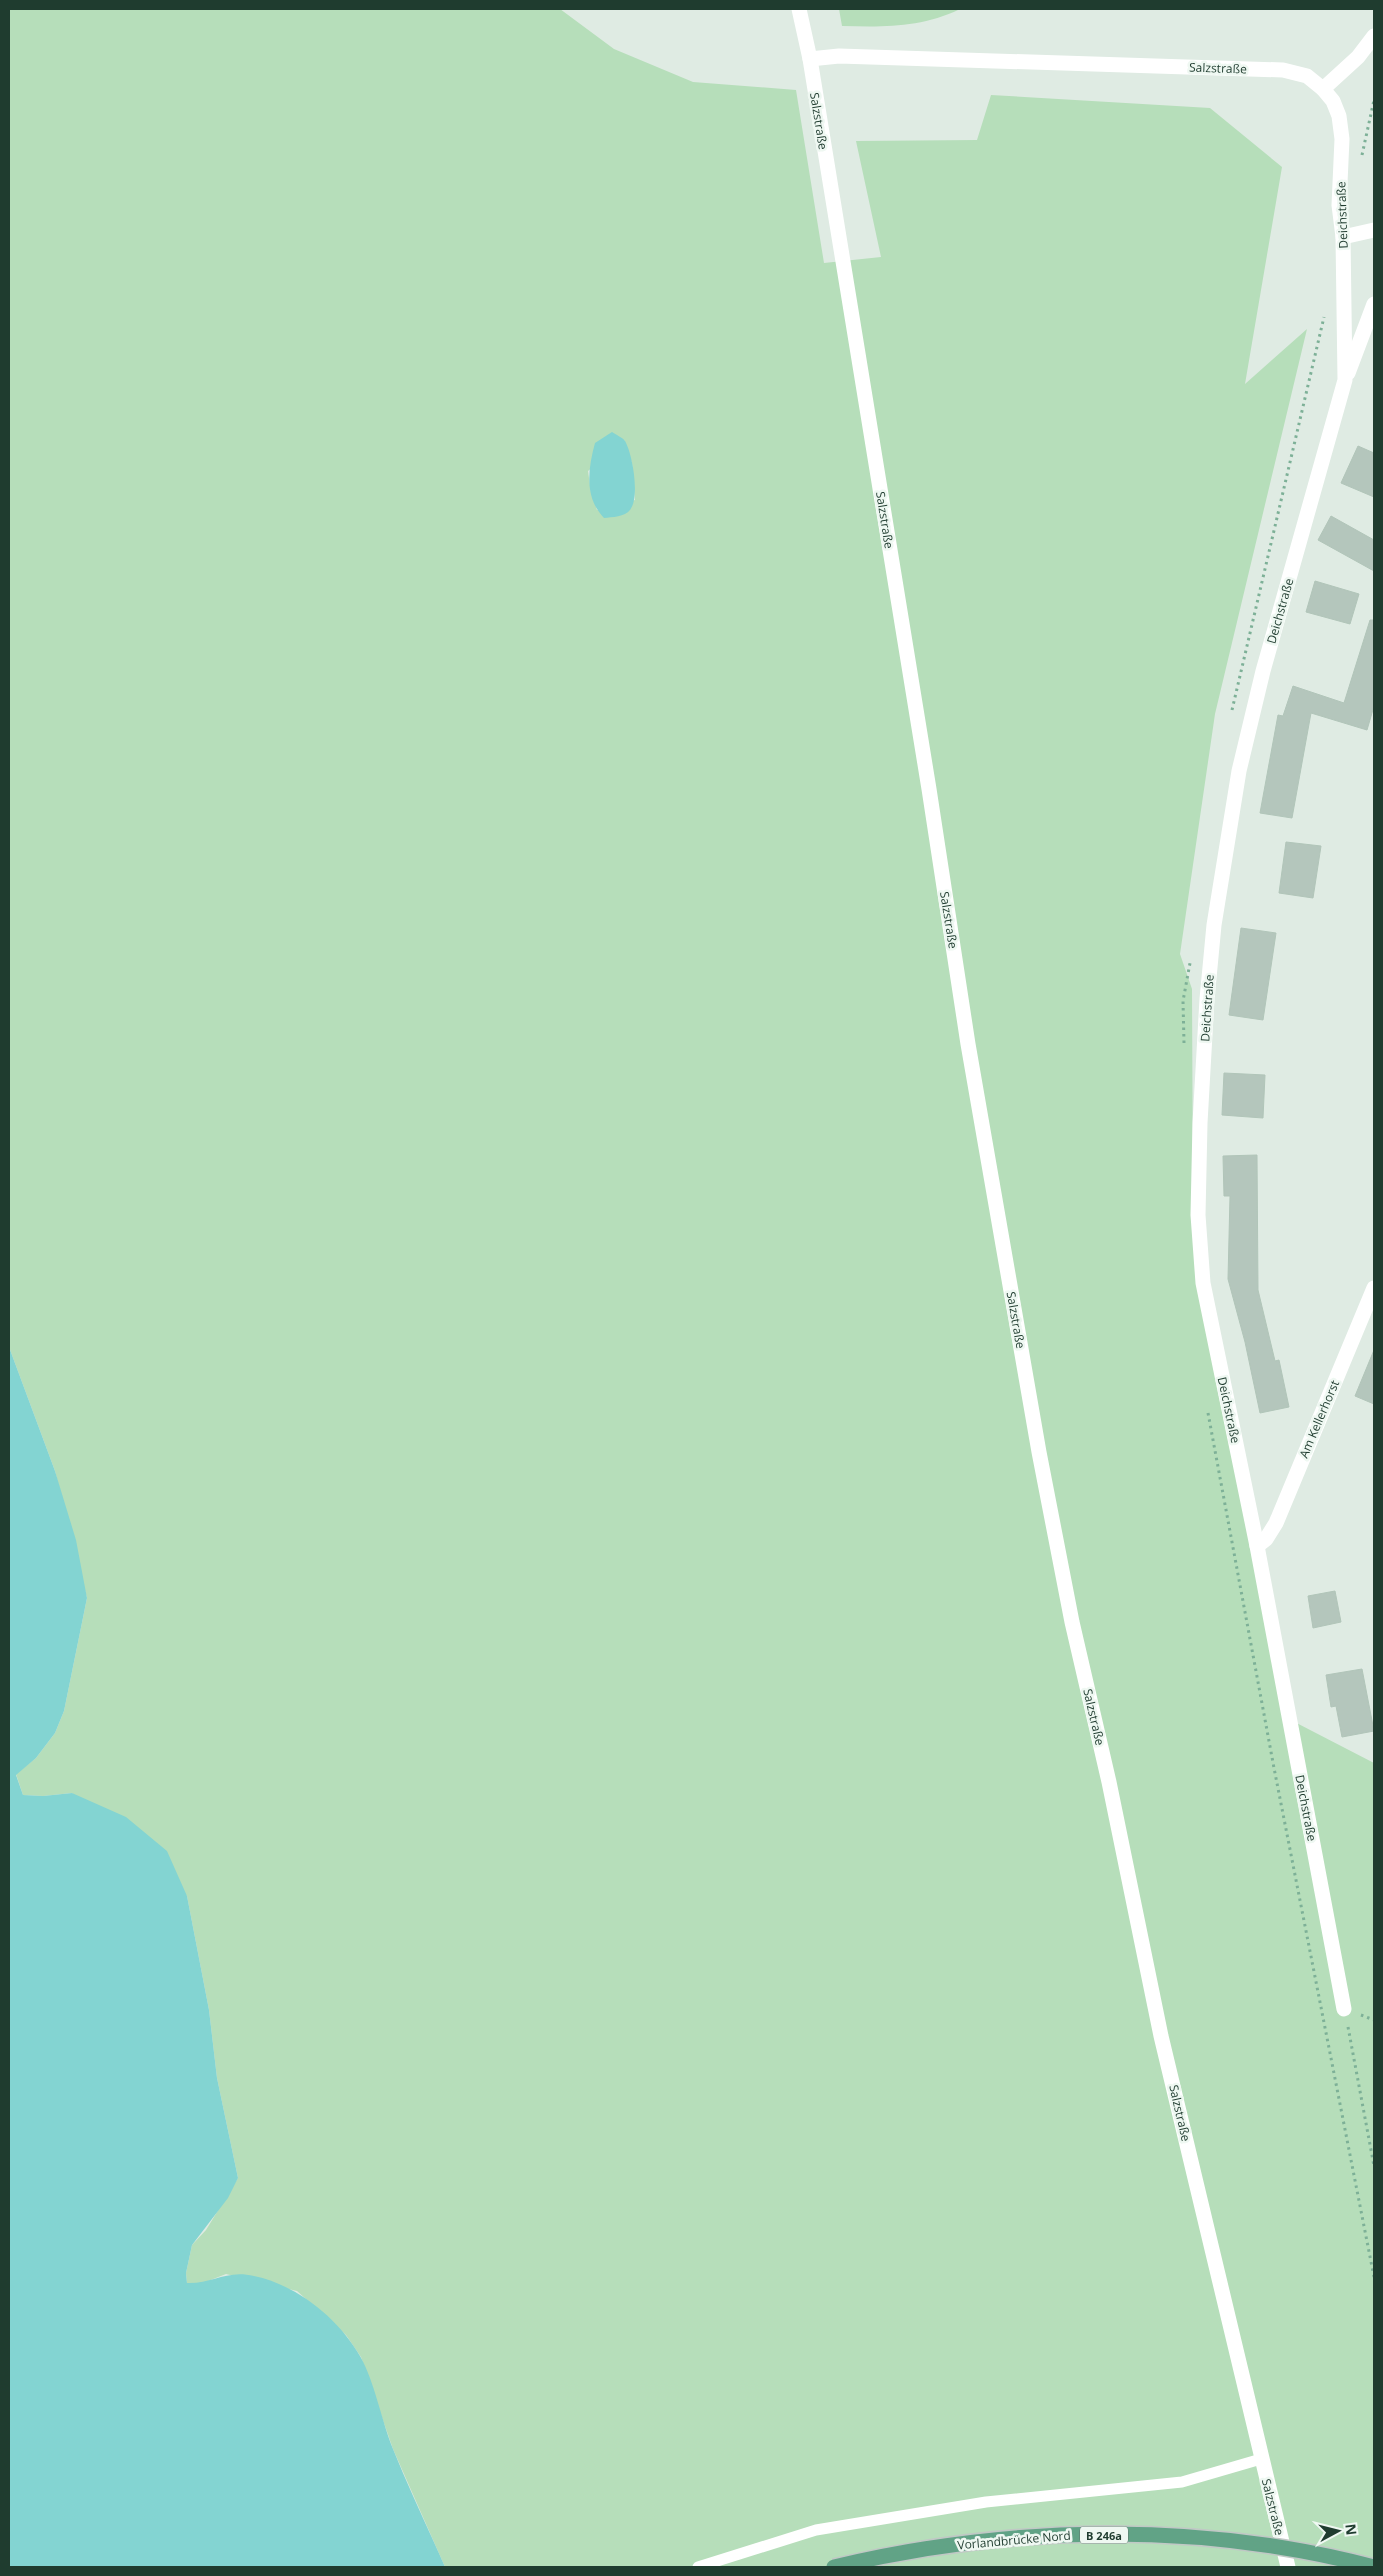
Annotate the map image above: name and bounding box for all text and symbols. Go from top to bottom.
street label: Salzstraße [1189,58,1247,78]
street label: Salzstraße [806,91,832,151]
street label: Deichstraße [1332,181,1352,249]
street label: Salzstraße [872,490,898,550]
street label: Deichstraße [1263,576,1298,646]
street label: Salzstraße [936,890,962,950]
street label: Deichstraße [1196,974,1218,1042]
street label: Salzstraße [1003,1290,1029,1350]
street label: Deichstraße [1214,1375,1244,1445]
street label: Am Kellerhorst [1295,1377,1343,1461]
street label: Salzstraße [1079,1687,1109,1747]
street label: Deichstraße [1291,1773,1321,1843]
street label: Salzstraße [1165,2083,1195,2143]
street label: Salzstraße [1258,2477,1288,2537]
north arrow [1313,2506,1363,2556]
text: N [1341,2523,1362,2536]
road number: B 246a [1080,2526,1128,2544]
street label: Vorlandbrücke Nord [957,2527,1071,2553]

